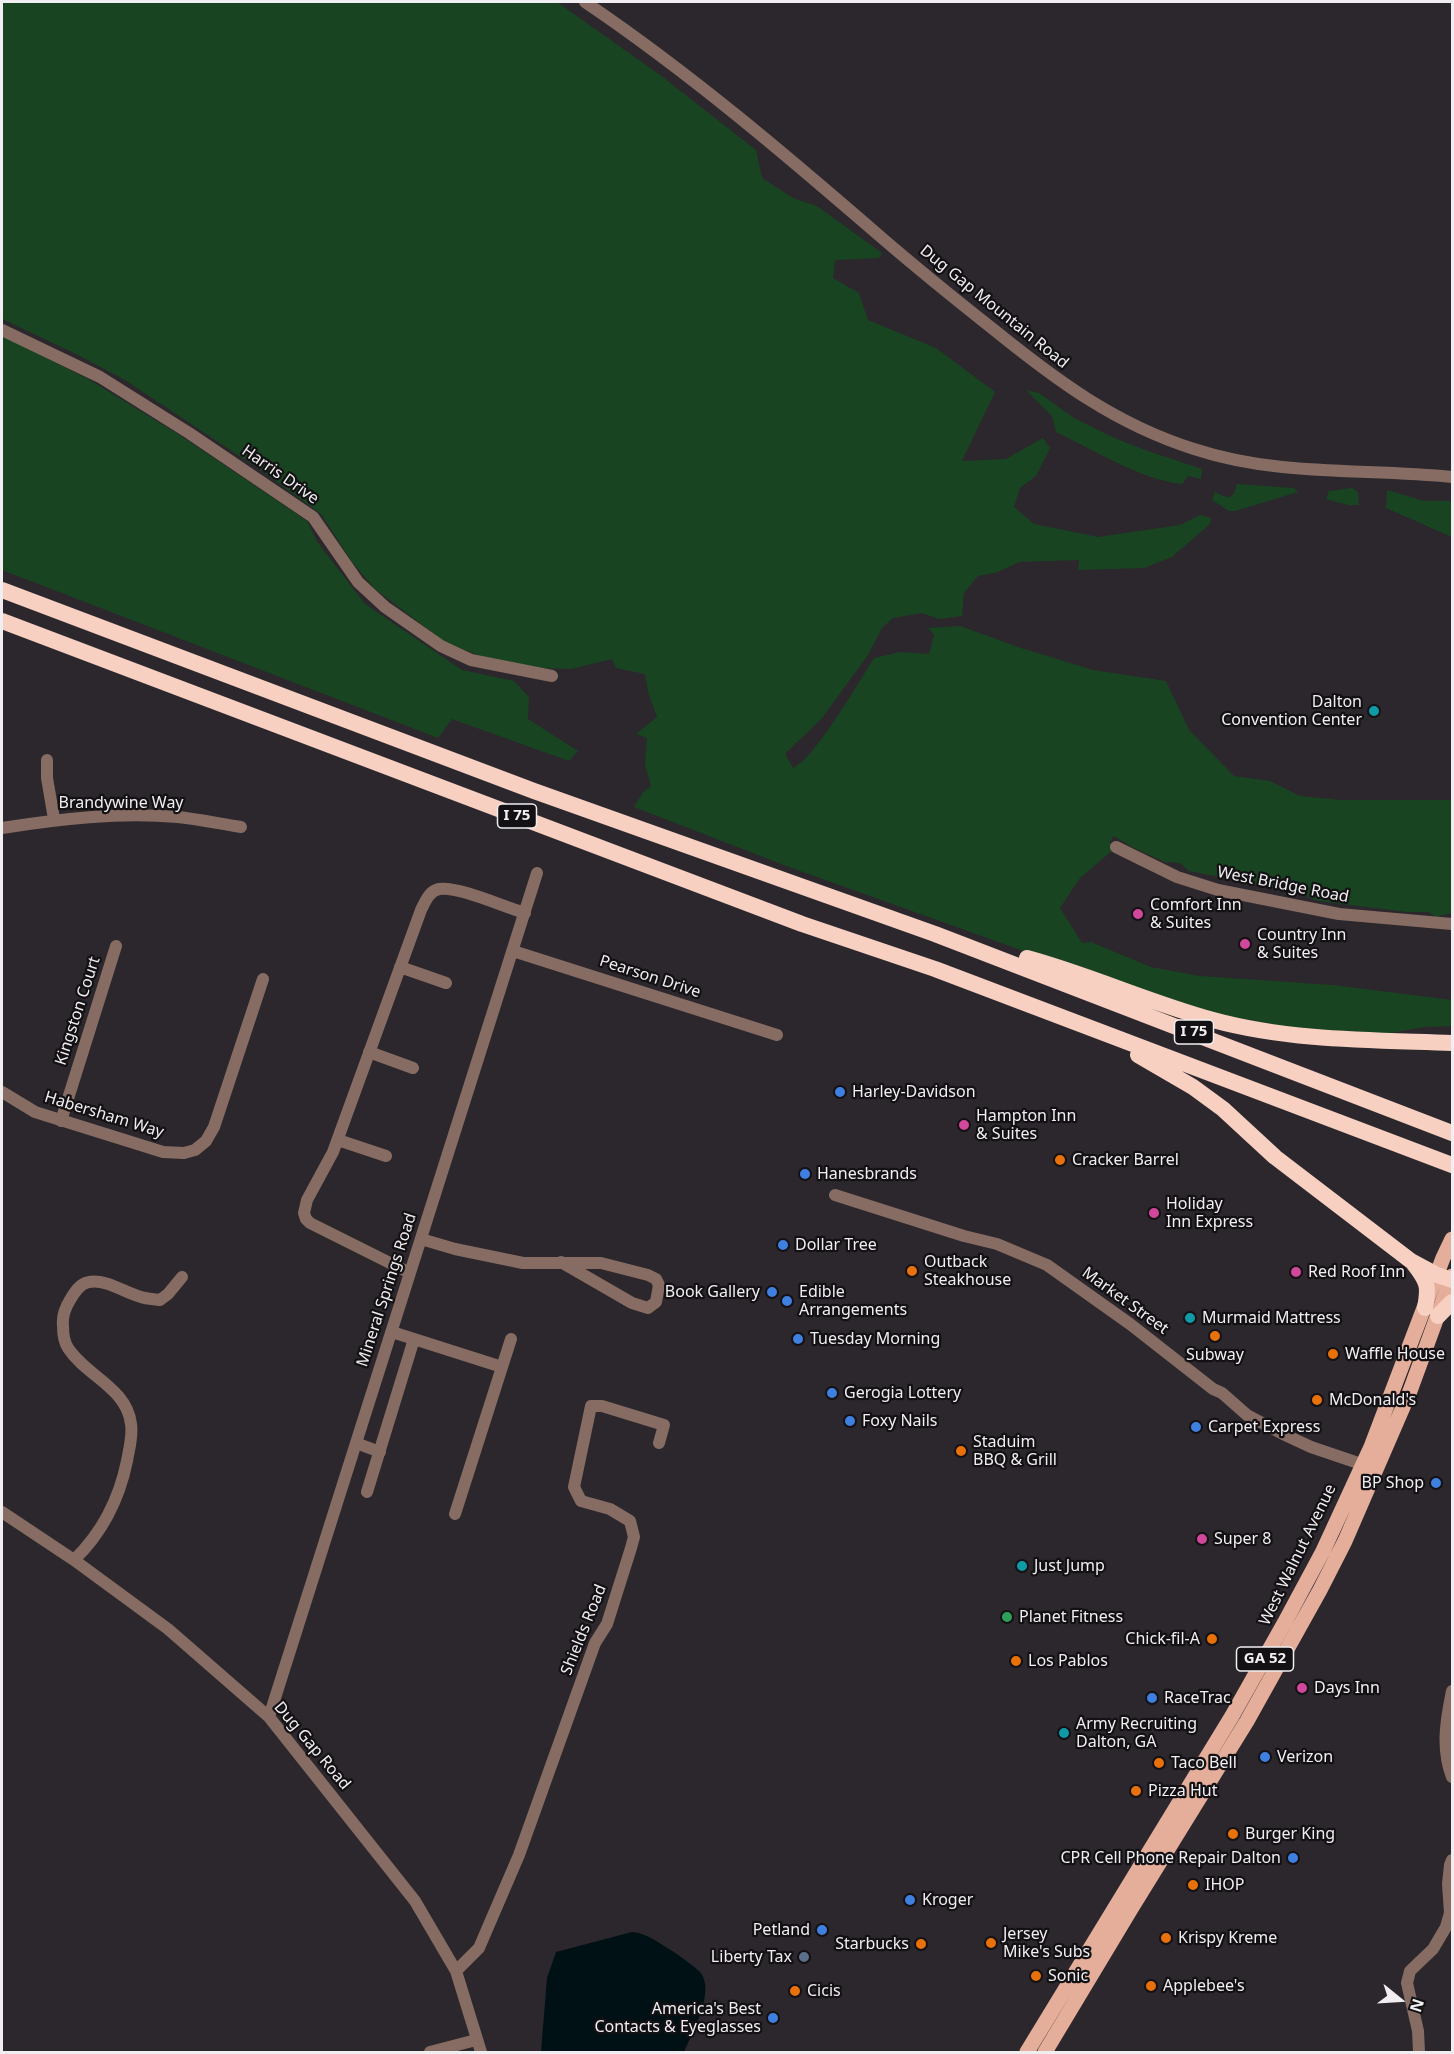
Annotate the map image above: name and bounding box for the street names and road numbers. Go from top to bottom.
street label: Dug Gap Mountain Road [916,241,1072,373]
street label: Harris Drive [238,441,322,509]
street label: Brandywine Way [58,793,184,813]
road number: I 75 [498,804,536,828]
street label: West Bridge Road [1216,863,1350,907]
street label: Pearson Drive [597,952,703,1002]
street label: Kingston Court [51,954,105,1068]
road number: I 75 [1174,1020,1214,1044]
street label: Habersham Way [42,1088,166,1142]
street label: Mineral Springs Road [353,1211,421,1369]
street label: Market Street [1078,1263,1172,1339]
street label: West Walnut Avenue [1255,1481,1341,1629]
street label: Shields Road [557,1582,611,1678]
road number: GA 52 [1236,1647,1294,1671]
street label: Dug Gap Road [270,1698,354,1794]

